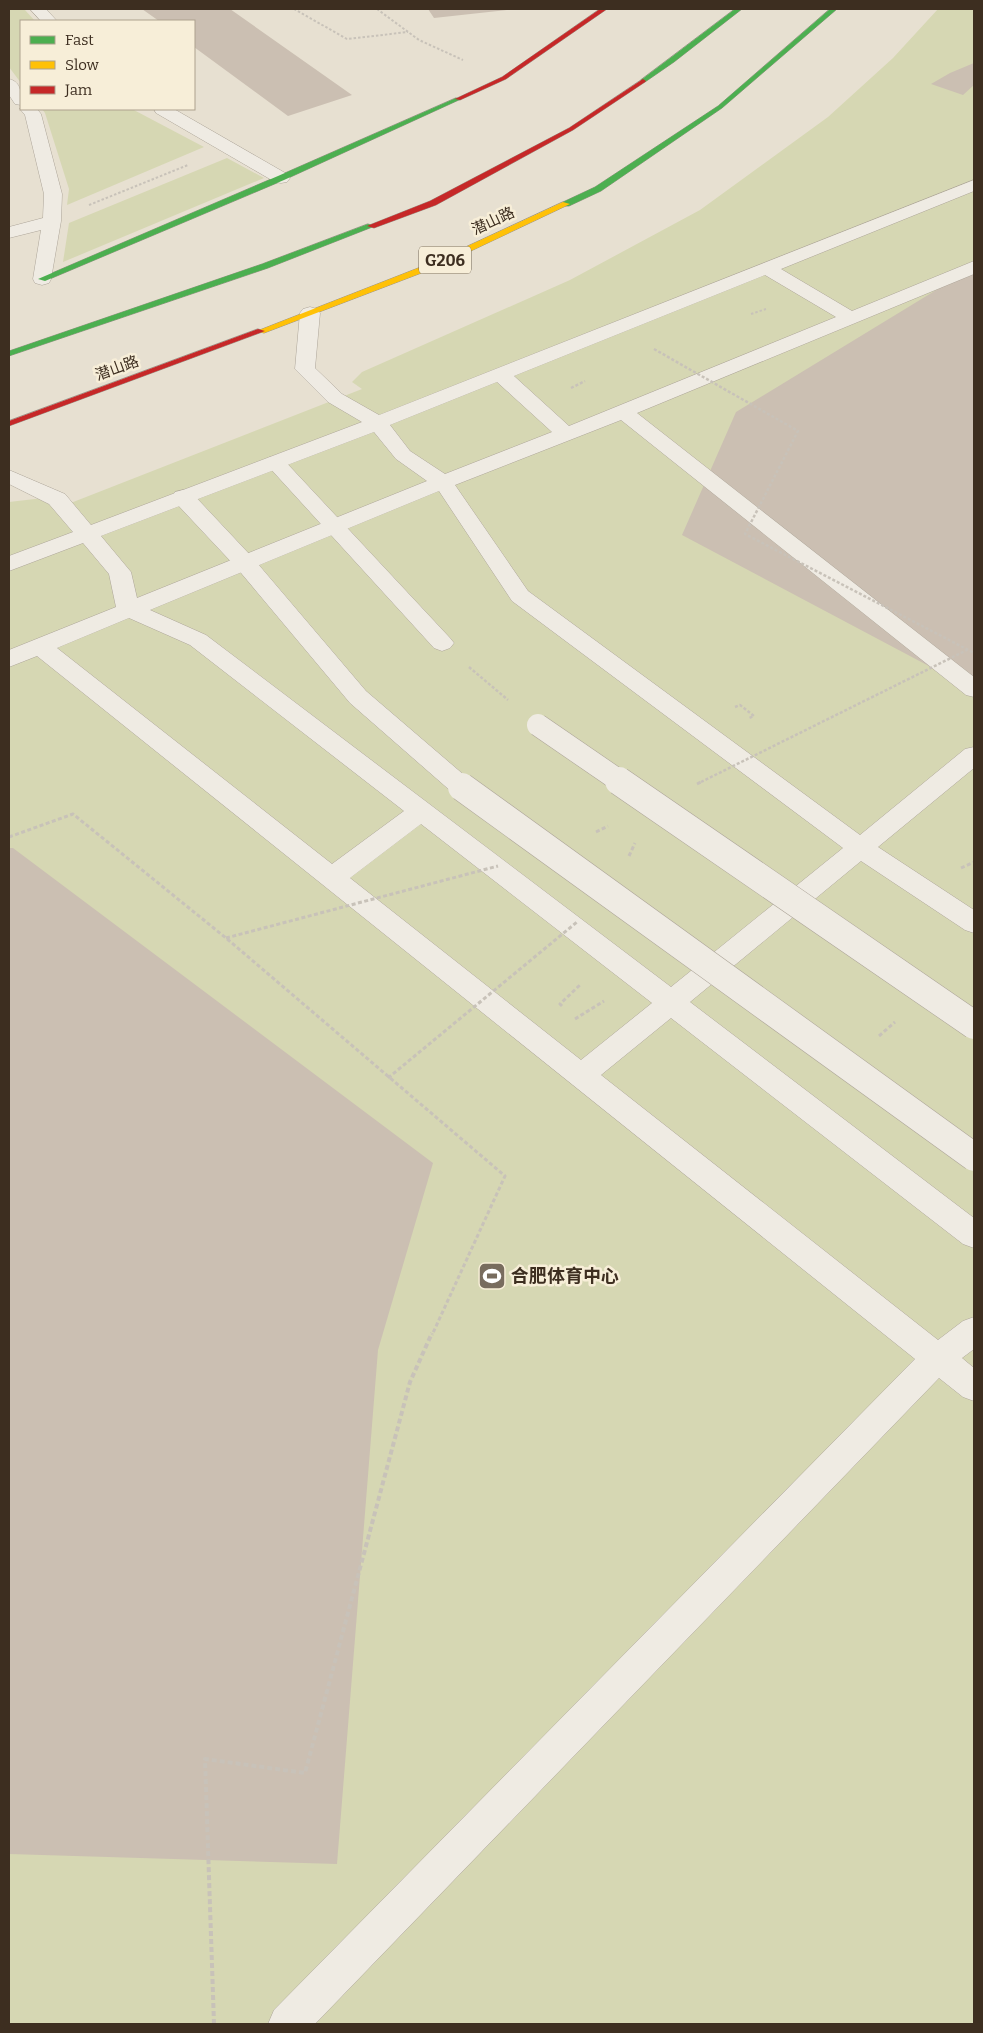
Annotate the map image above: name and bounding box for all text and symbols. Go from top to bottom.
legend [20,20,195,110]
text: Fast [65,31,94,49]
text: Slow [65,56,100,74]
text: Jam [64,81,93,99]
street label: 潜山路 [469,203,517,239]
road number: G206 [419,246,471,274]
street label: 潜山路 [93,352,141,384]
sports icon: 合肥体育中心 [477,1261,507,1291]
place label: 合肥体育中心 [511,1265,619,1287]

